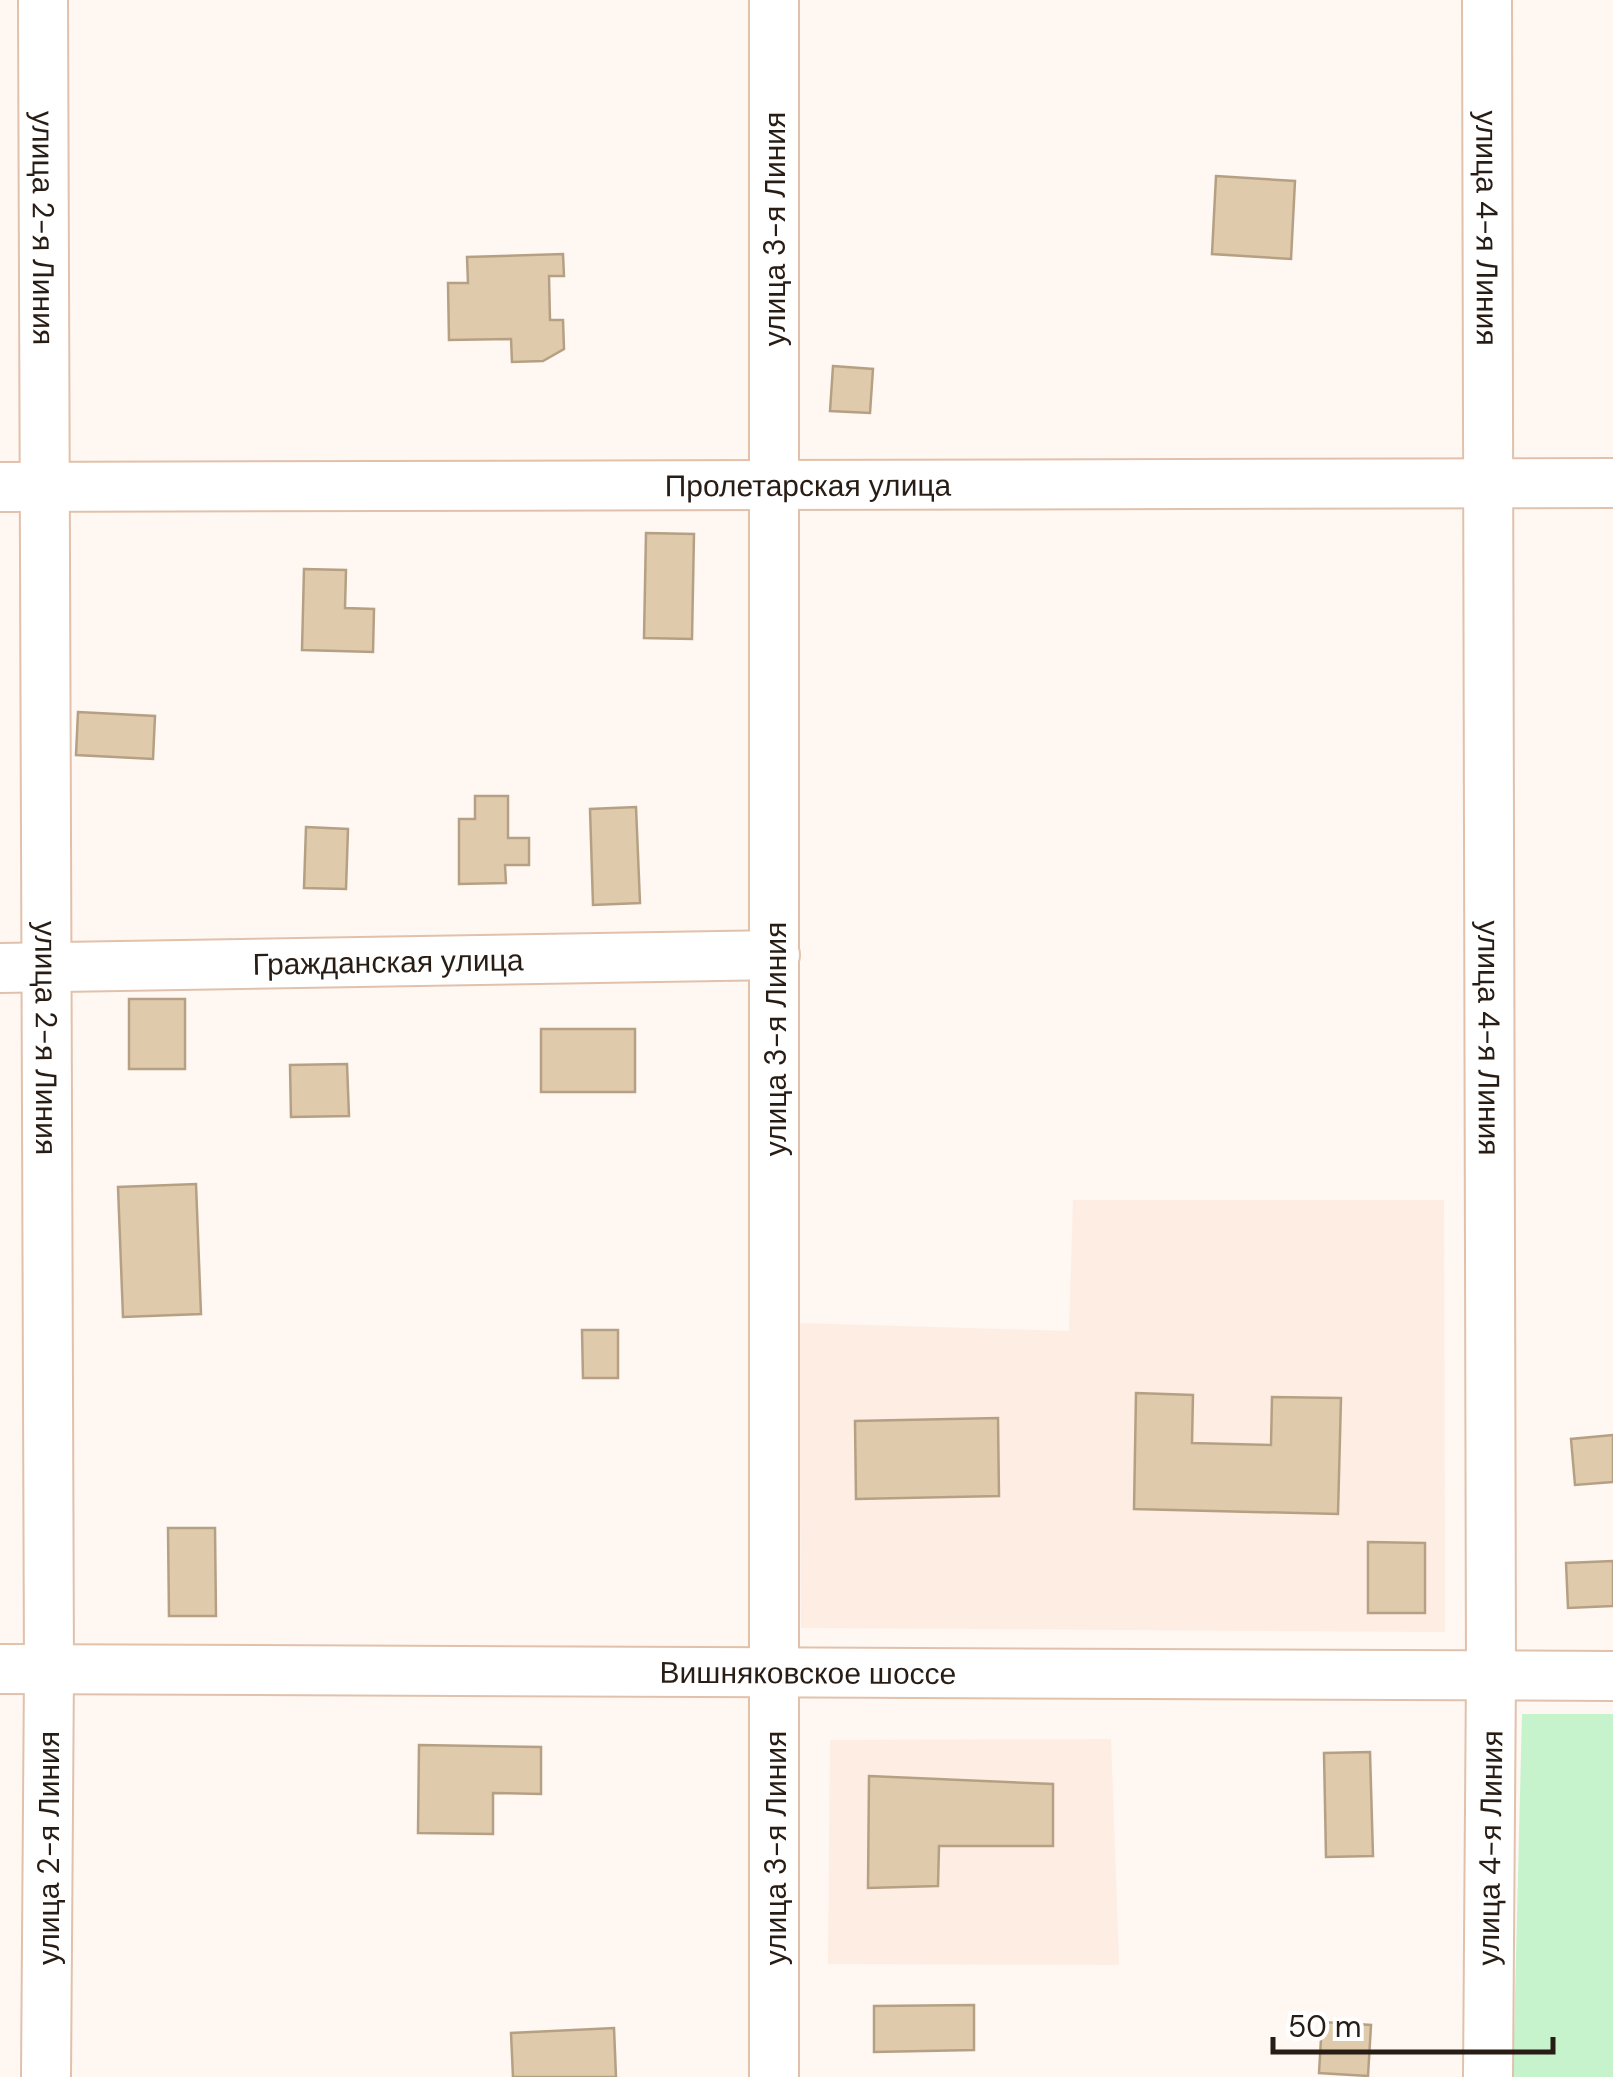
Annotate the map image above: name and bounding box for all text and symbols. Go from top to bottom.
street label: улица 4-я Линия [1468,110,1507,346]
street label: улица 2-я Линия [24,111,64,345]
street label: улица 3-я Линия [755,112,794,346]
street label: Пролетарская улица [665,465,952,505]
street label: улица 4-я Линия [1470,920,1509,1156]
street label: улица 2-я Линия [27,921,67,1155]
street label: улица 3-я Линия [756,922,795,1156]
street label: Гражданская улица [252,940,524,983]
street label: Вишняковское шоссе [660,1652,956,1693]
street label: улица 4-я Линия [1468,1730,1512,1966]
street label: улица 2-я Линия [29,1731,68,1965]
street label: улица 3-я Линия [756,1731,795,1965]
scale bar [1273,1992,1553,2054]
text: 50 m [1288,2007,1362,2046]

